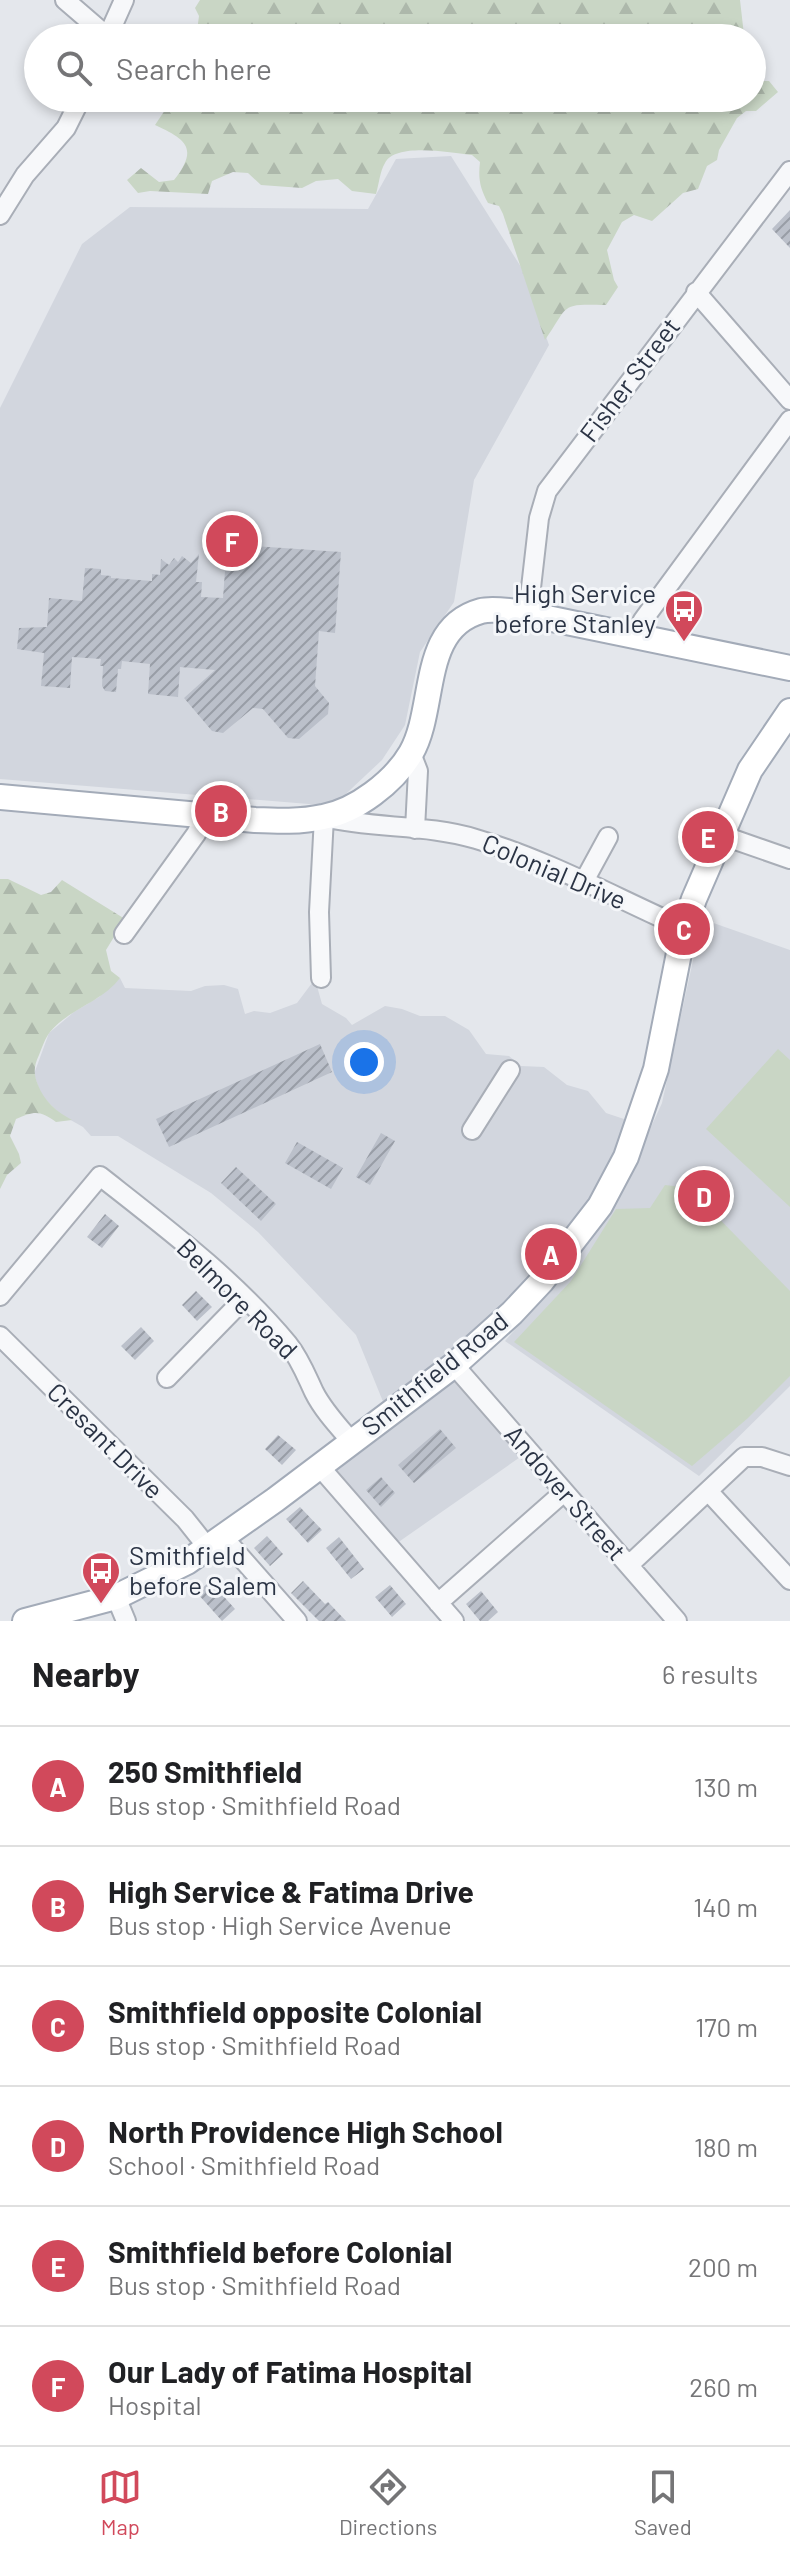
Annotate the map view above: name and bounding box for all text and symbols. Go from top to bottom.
search box [24,24,766,112]
icon: search [52,46,96,90]
text: Search here [116,50,272,86]
street label: Fisher Street [572,311,685,447]
pin: F [206,511,258,571]
place label: High Service before Stanley [494,577,656,638]
bus stop icon: High Service before Stanley [663,588,705,643]
pin: B [195,781,247,841]
pin: E [682,807,734,867]
street label: Colonial Drive [478,826,631,915]
pin: C [658,899,710,959]
your location [344,1042,384,1082]
pin: D [678,1166,730,1226]
pin: A [525,1224,577,1284]
street label: Belmore Road [171,1231,305,1365]
street label: Smithfield Road [355,1304,514,1441]
street label: Cresant Drive [42,1376,170,1504]
street label: Andover Street [499,1418,633,1566]
place label: Smithfield before Salem [129,1539,277,1600]
bus stop icon: Smithfield before Salem [80,1550,122,1605]
text: Nearby [32,1653,140,1694]
text: 6 results [662,1658,758,1689]
text: 250 Smithfield [108,1753,302,1789]
text: A [49,1771,67,1802]
text: 130 m [694,1771,758,1802]
text: Bus stop · Smithfield Road [108,1789,401,1820]
text: High Service & Fatima Drive [108,1873,474,1909]
text: B [50,1891,66,1922]
text: 140 m [693,1891,758,1922]
text: Bus stop · High Service Avenue [108,1909,452,1940]
text: Smithfield opposite Colonial [108,1993,482,2029]
text: C [50,2011,66,2042]
text: 170 m [695,2011,758,2042]
text: Bus stop · Smithfield Road [108,2029,401,2060]
text: North Providence High School [108,2113,503,2149]
text: D [50,2131,66,2162]
text: 180 m [694,2131,758,2162]
text: School · Smithfield Road [108,2149,380,2180]
text: Smithfield before Colonial [108,2233,452,2269]
text: E [50,2251,66,2282]
text: 200 m [688,2251,758,2282]
text: Bus stop · Smithfield Road [108,2269,401,2300]
text: Our Lady of Fatima Hospital [108,2353,472,2389]
text: F [51,2371,65,2402]
text: 260 m [689,2371,758,2402]
text: Hospital [108,2389,201,2420]
tab: Map [98,2465,142,2539]
tab: Directions [339,2465,437,2539]
tab: Saved [634,2465,692,2539]

